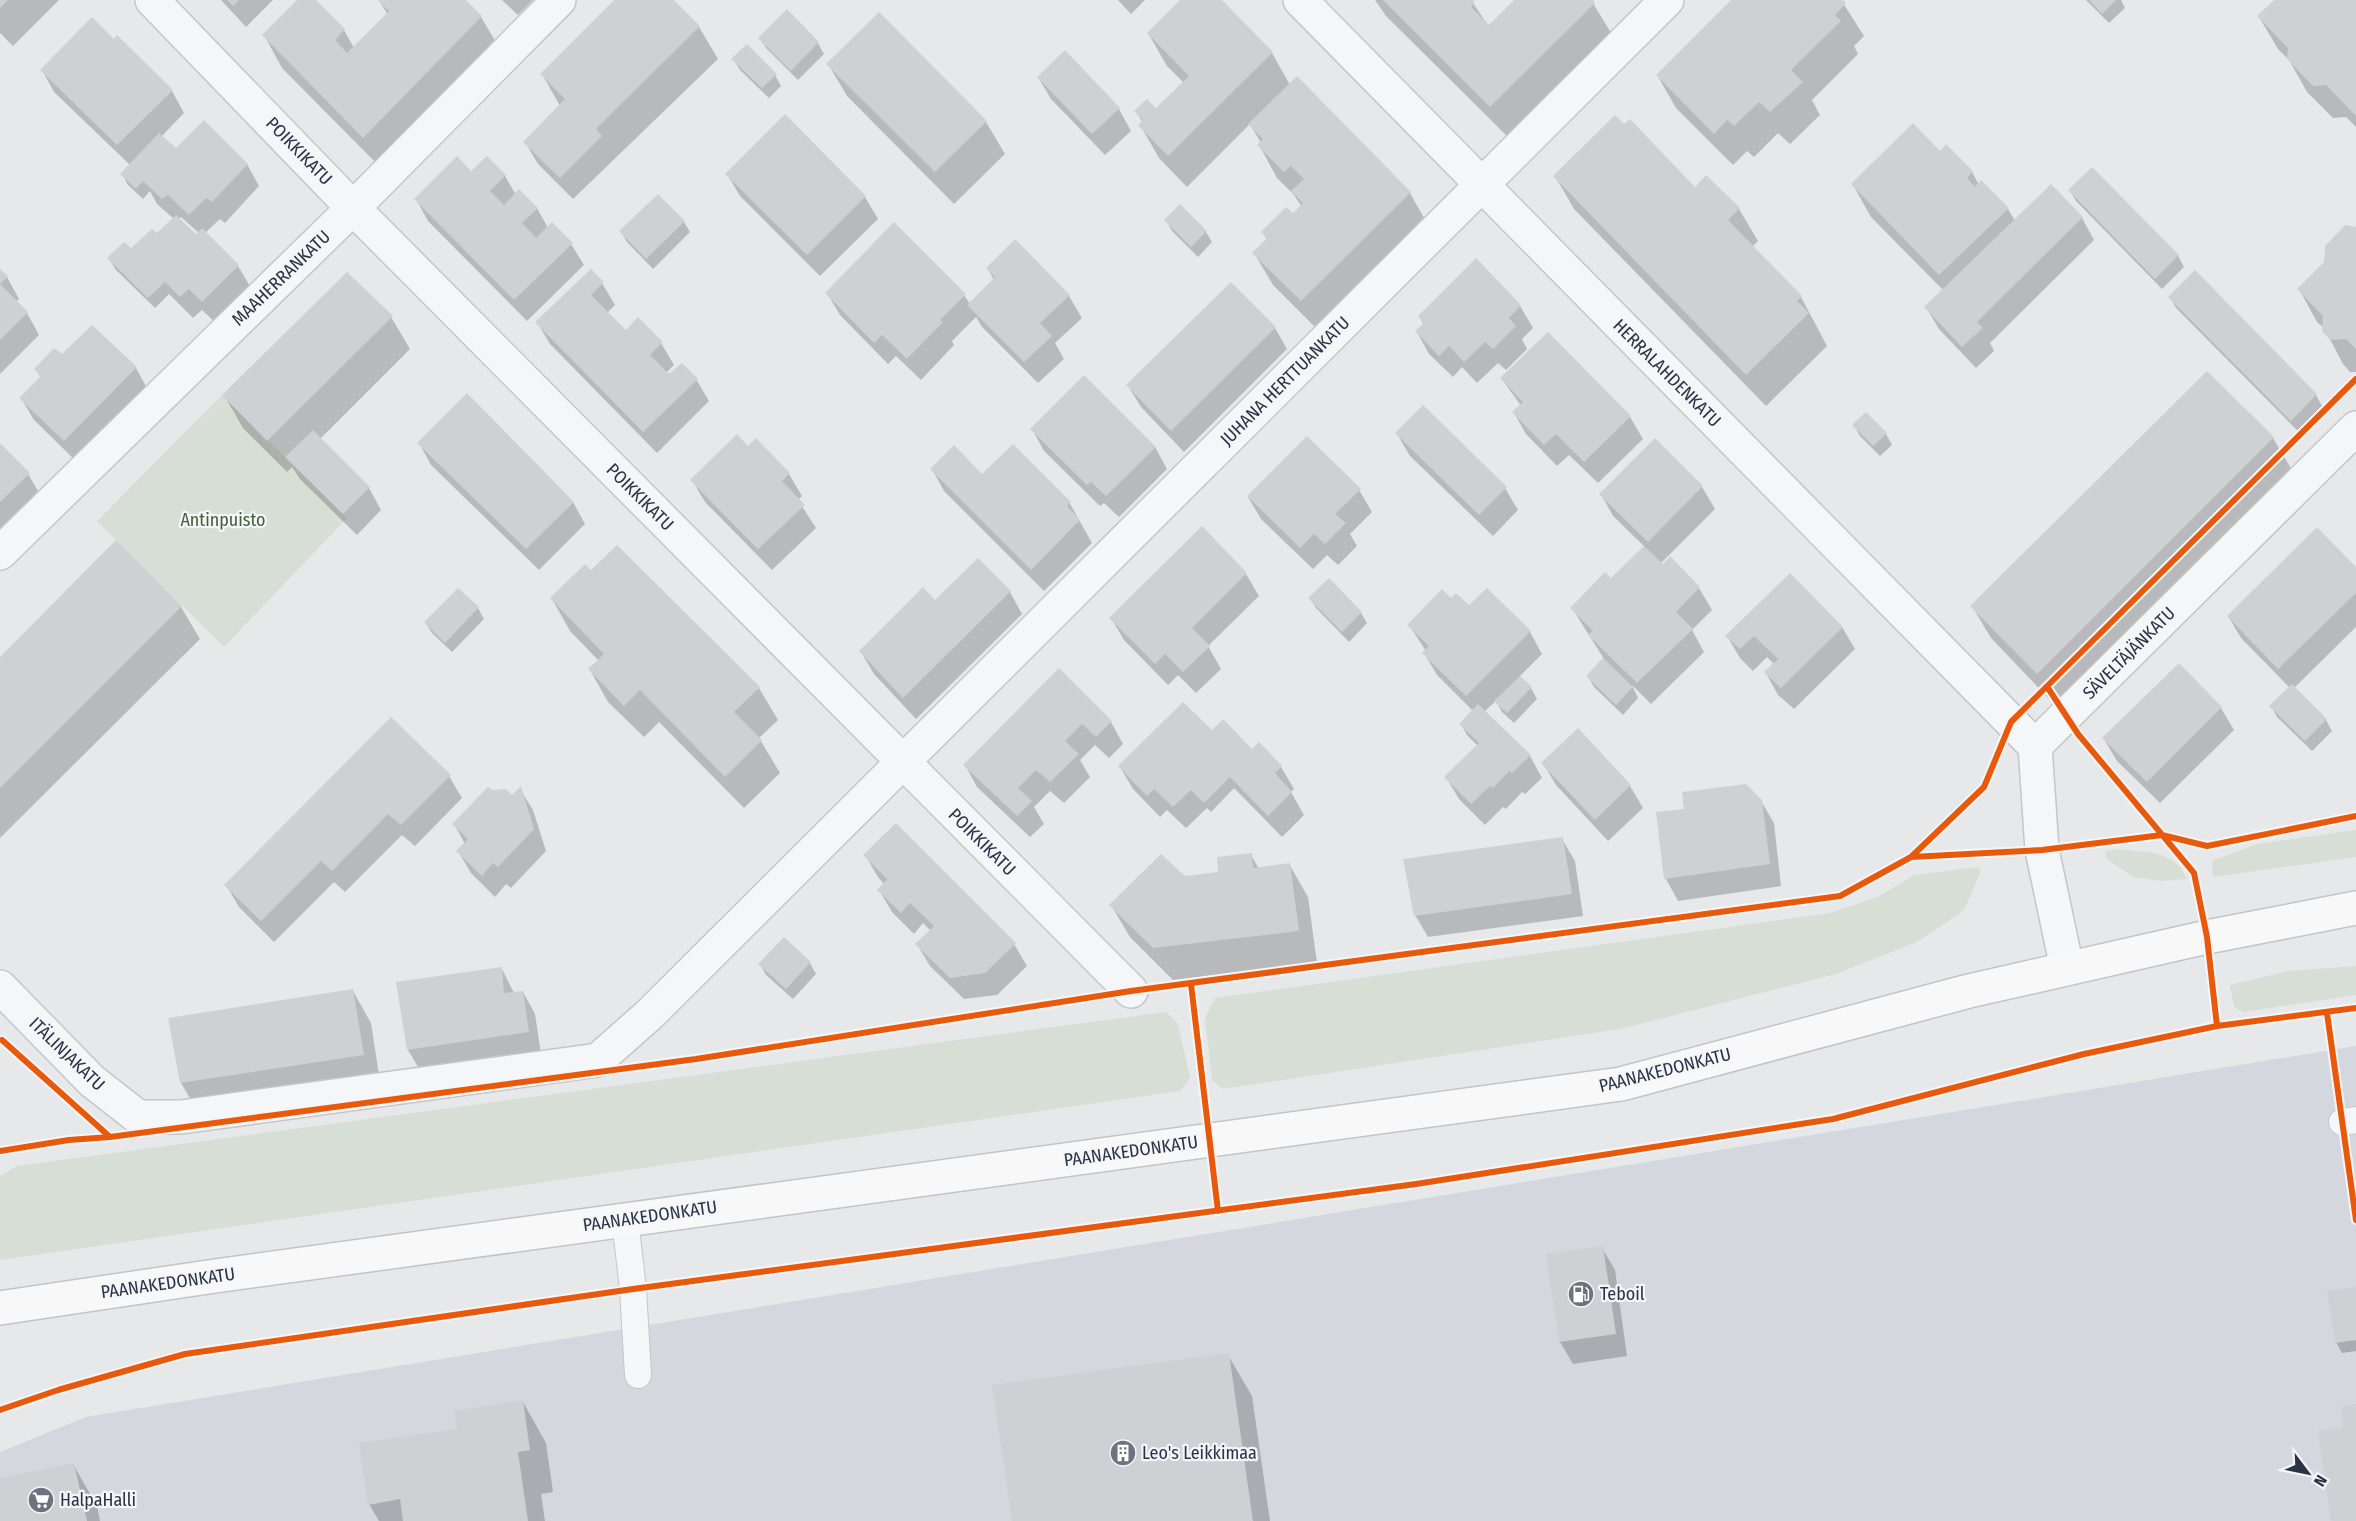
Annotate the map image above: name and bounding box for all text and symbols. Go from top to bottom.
street label: POIKKIKATU [261,112,337,190]
street label: MAAHERRANKATU [227,226,335,330]
street label: JUHANA HERTTUANKATU [1216,312,1354,450]
street label: HERRALAHDENKATU [1608,314,1726,432]
street label: POIKKIKATU [602,459,678,535]
park label: Antinpuisto [180,509,266,531]
street label: SÄVELTÄJÄNKATU [2078,602,2180,704]
street label: POIKKIKATU [944,804,1020,880]
street label: ITÄLINJAKATU [25,1013,109,1095]
street label: PAANAKEDONKATU [1597,1043,1733,1097]
street label: PAANAKEDONKATU [1062,1131,1200,1171]
street label: PAANAKEDONKATU [581,1196,719,1236]
street label: PAANAKEDONKATU [99,1263,237,1303]
fuel station icon: Teboil [1566,1279,1596,1309]
place label: Teboil [1600,1283,1645,1305]
building icon: Leo's Leikkimaa [1108,1438,1138,1468]
place label: Leo's Leikkimaa [1142,1442,1257,1464]
north arrow [2278,1443,2338,1503]
text: N [2310,1472,2331,1490]
supermarket icon: HalpaHalli [26,1485,56,1515]
place label: HalpaHalli [60,1489,136,1511]

